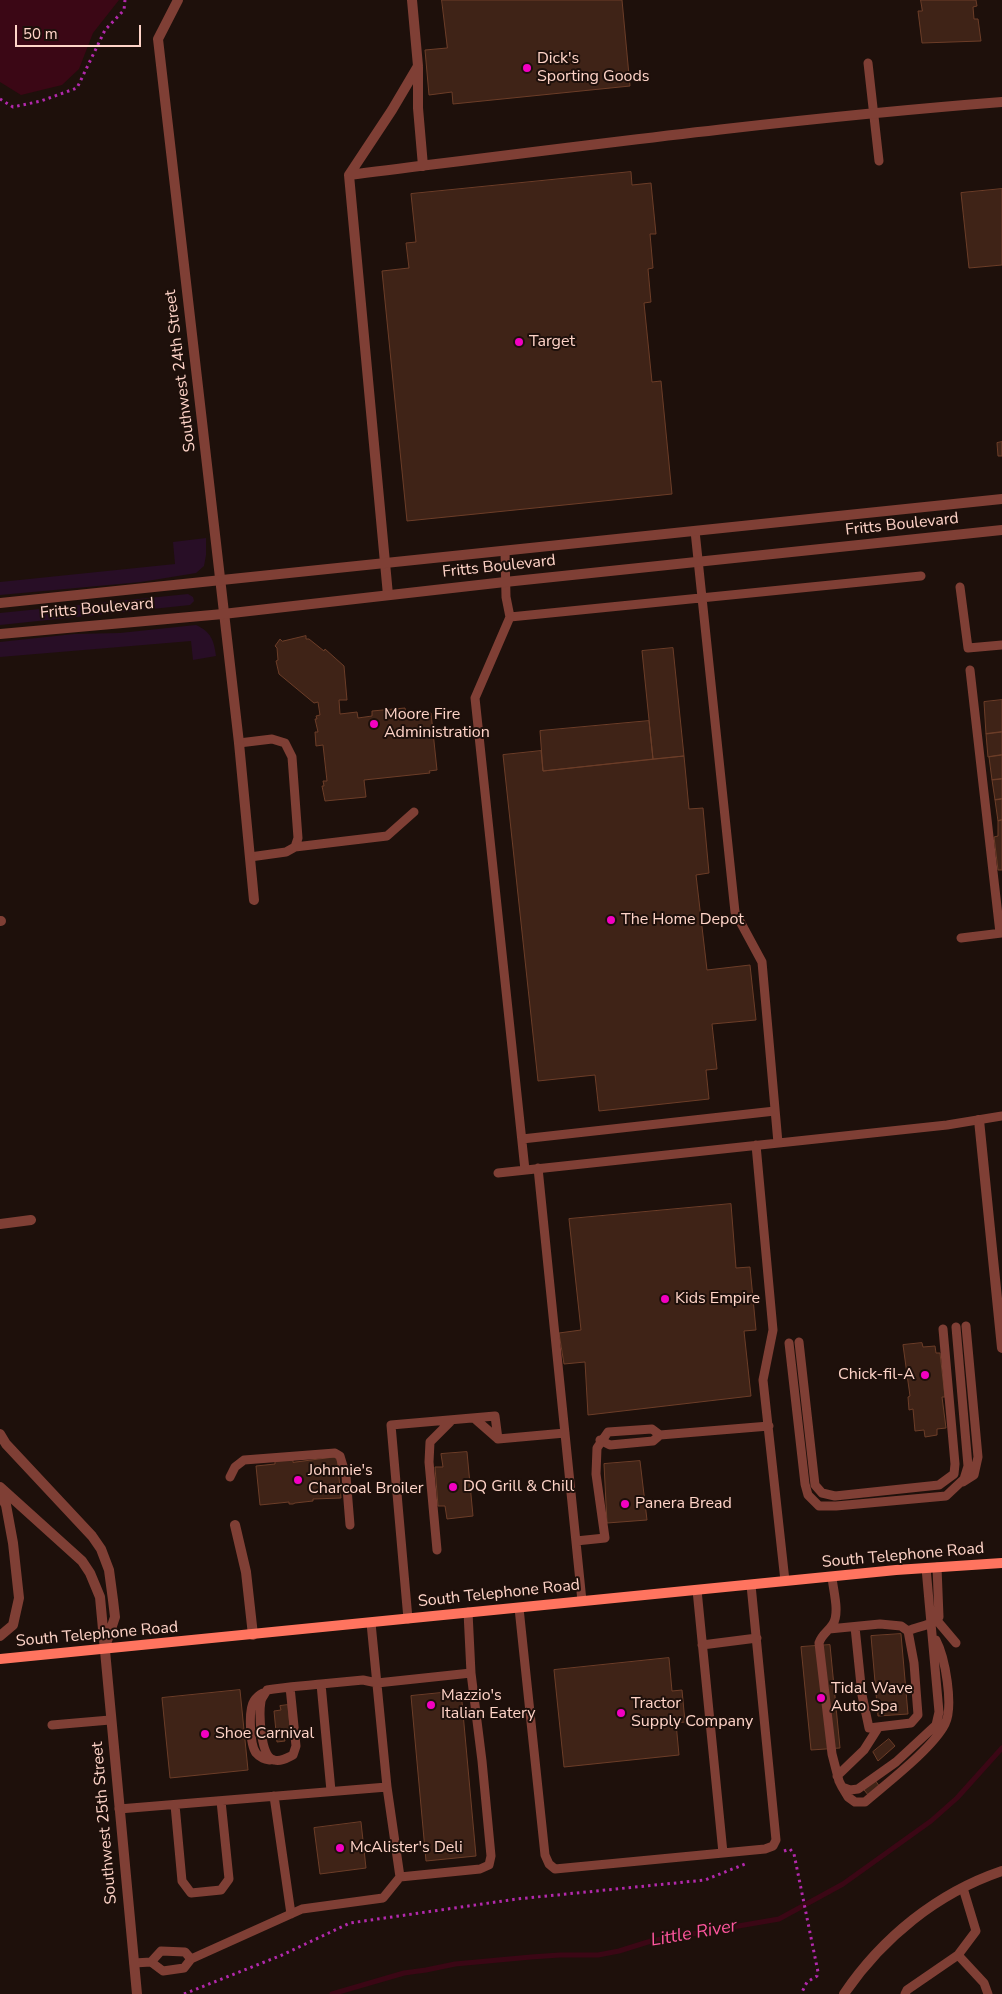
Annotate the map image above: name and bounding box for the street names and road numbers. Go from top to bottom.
street label: Southwest 24th Street [162,289,200,453]
street label: Fritts Boulevard [844,509,960,541]
street label: Fritts Boulevard [441,551,557,583]
street label: Fritts Boulevard [39,594,155,624]
street label: South Telephone Road [821,1539,985,1573]
street label: South Telephone Road [417,1576,581,1612]
street label: South Telephone Road [15,1618,179,1652]
street label: Southwest 25th Street [88,1741,122,1905]

